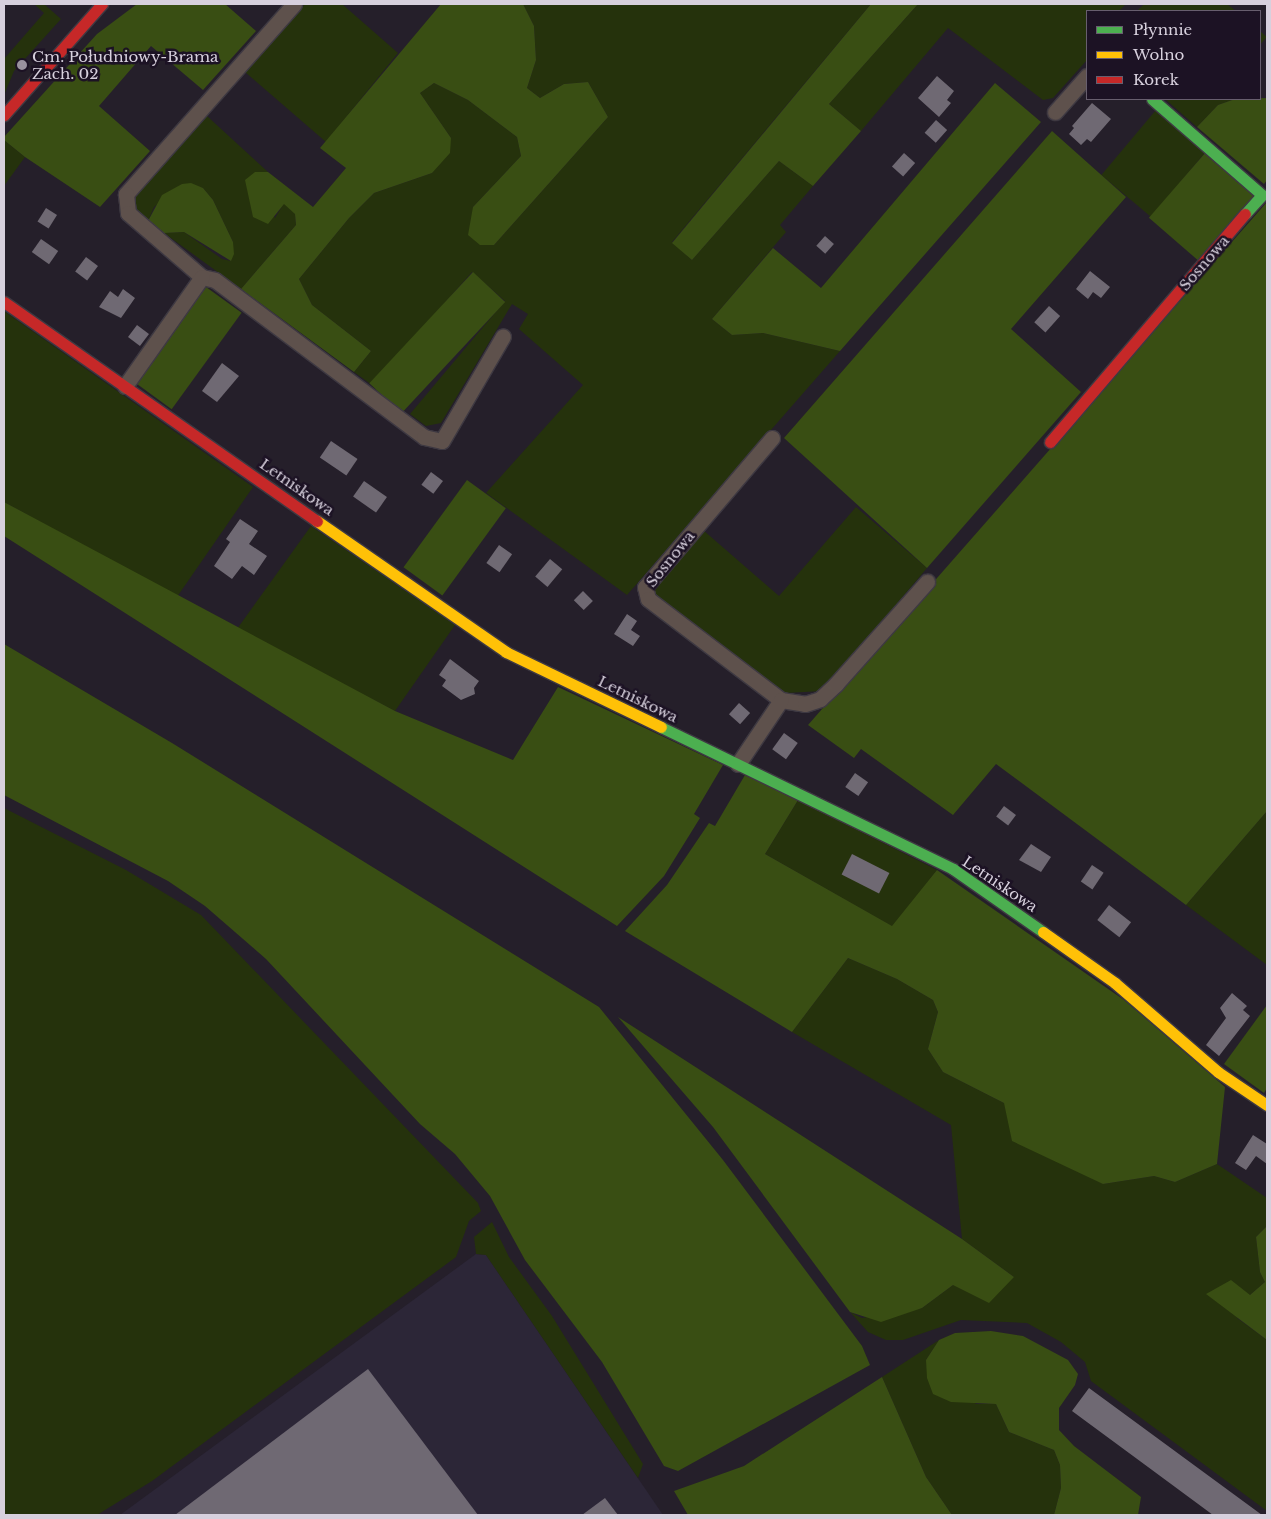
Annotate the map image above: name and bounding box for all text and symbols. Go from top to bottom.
legend [1086,10,1261,100]
text: Płynnie [1133,20,1192,39]
text: Wolno [1133,45,1184,64]
place label: Cm. Południowy-Brama Zach. 02 [32,47,218,82]
marker: Cm. Południowy-Brama Zach. 02 [16,59,28,71]
text: Korek [1133,70,1179,89]
street label: Sosnowa [1175,232,1233,294]
street label: Letniskowa [256,455,338,519]
street label: Sosnowa [642,527,698,591]
street label: Letniskowa [595,672,681,726]
street label: Letniskowa [959,852,1041,916]

